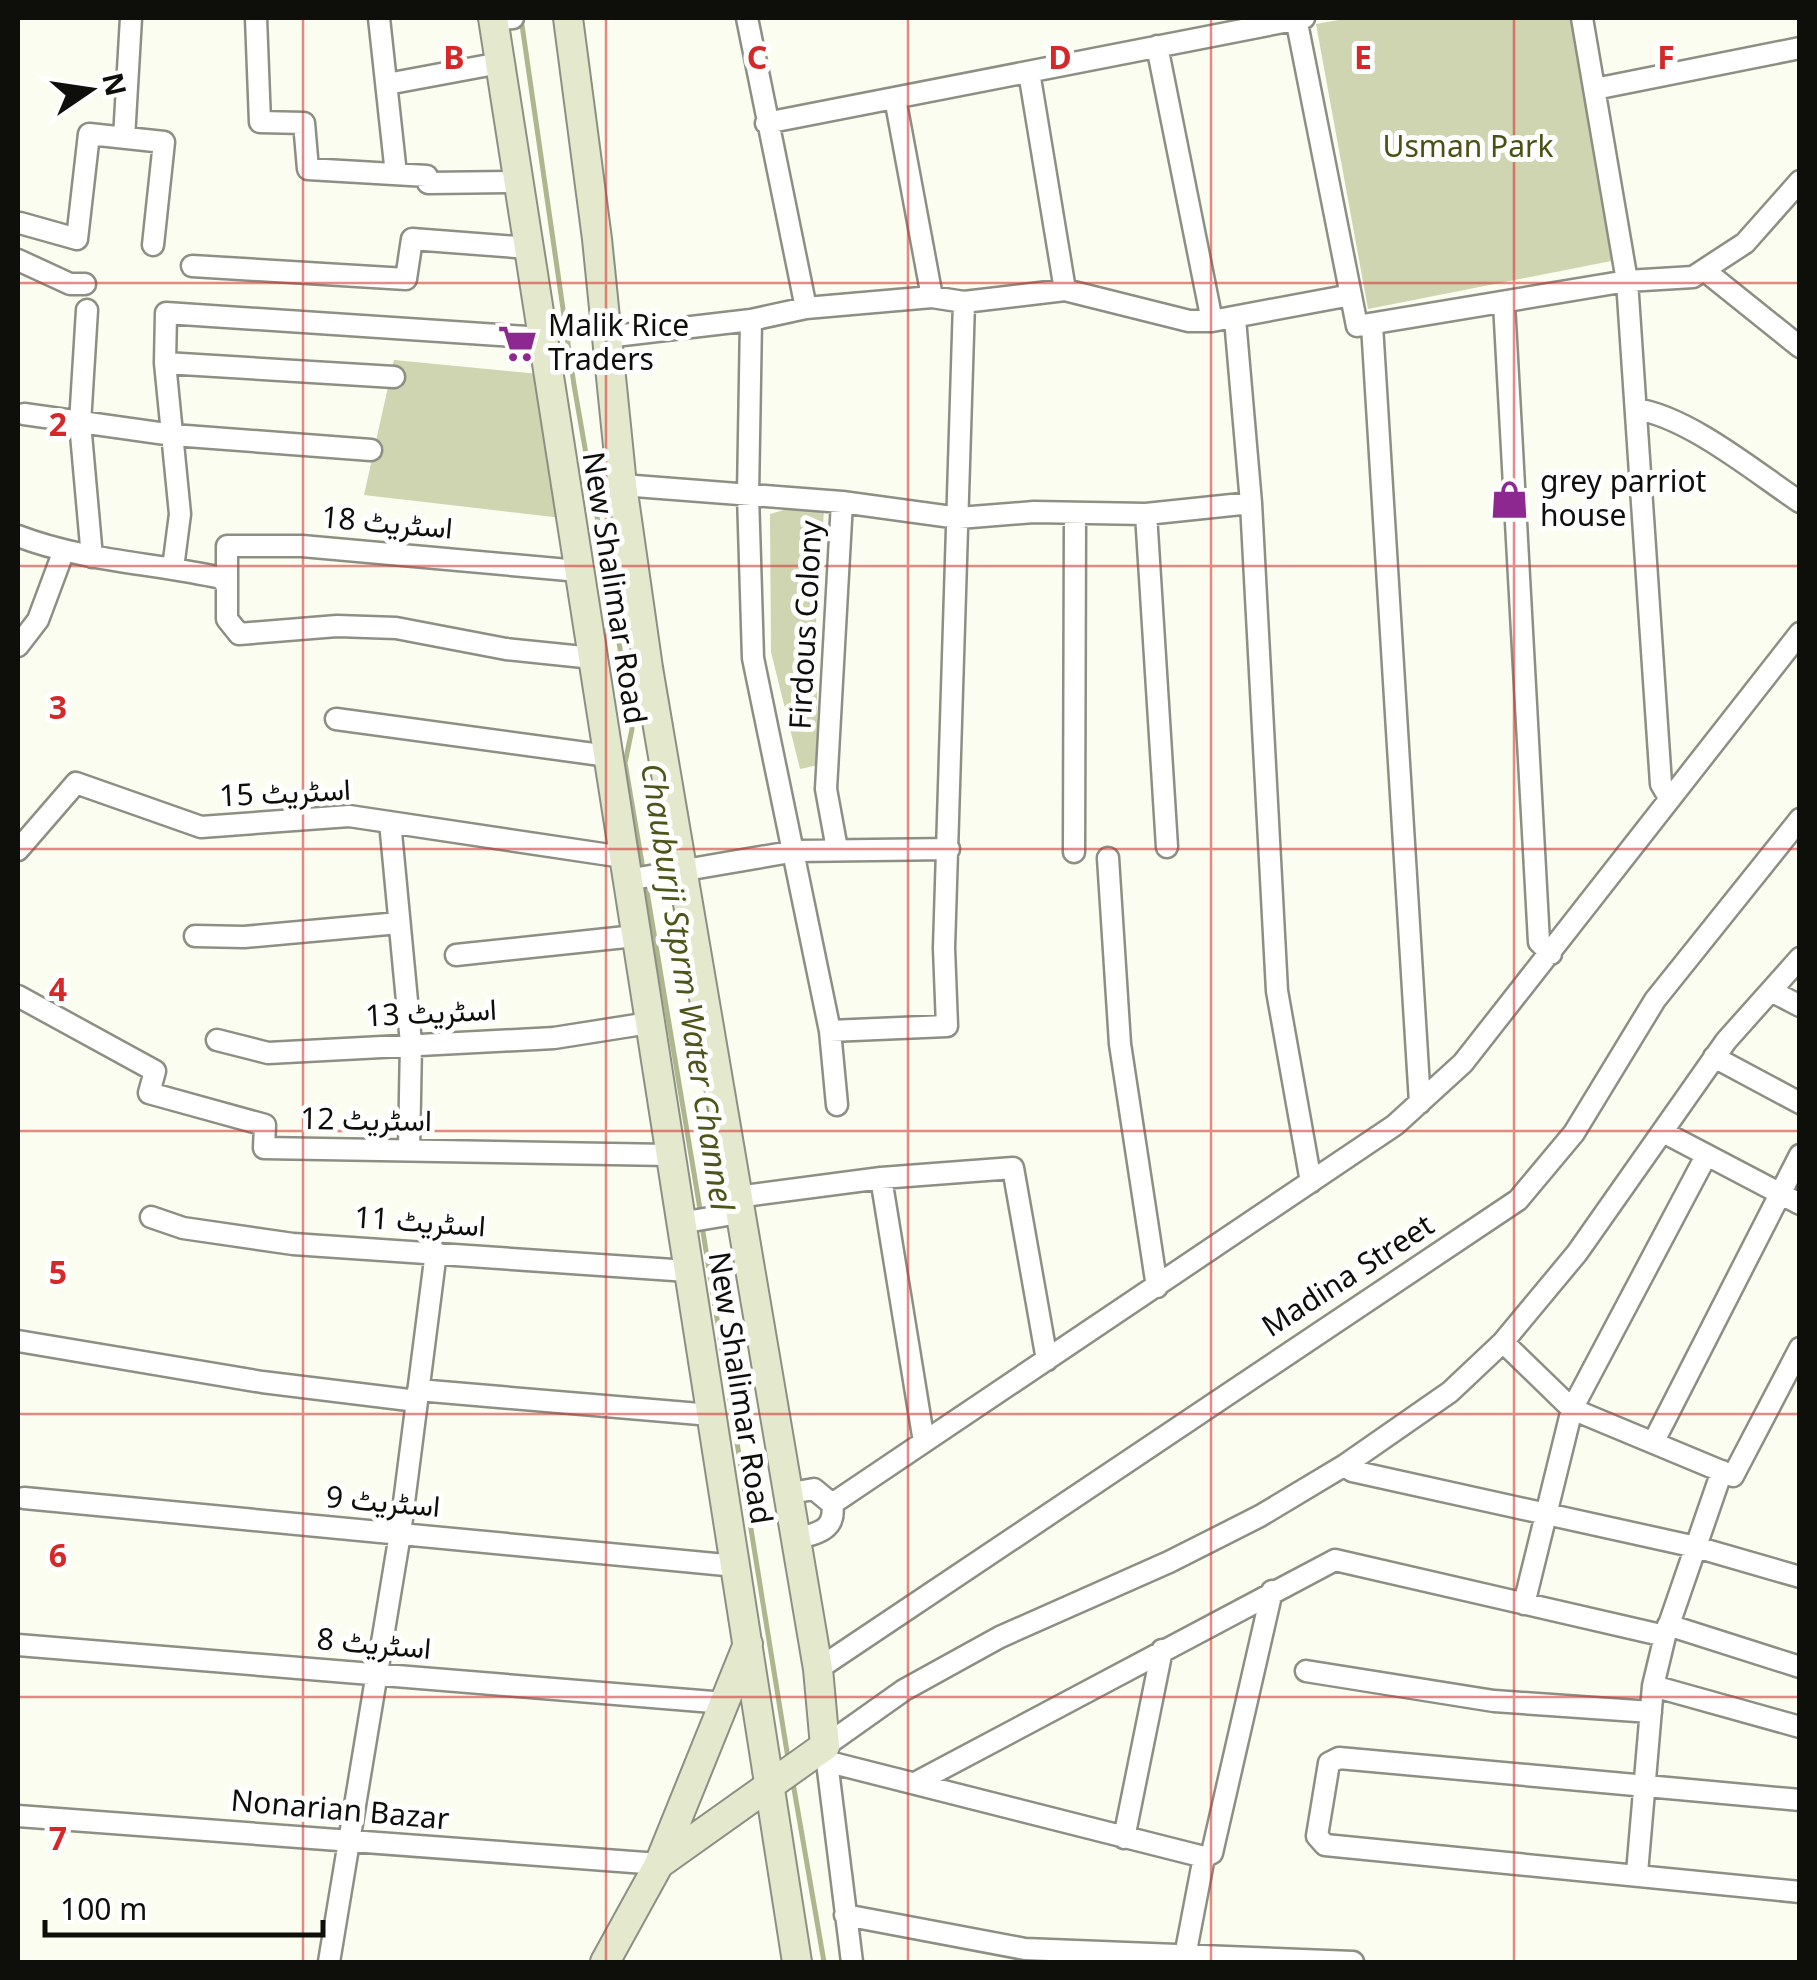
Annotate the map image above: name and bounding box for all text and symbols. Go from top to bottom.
text: B [443,35,465,78]
text: C [747,35,767,78]
text: D [1048,35,1072,78]
text: E [1354,35,1372,78]
text: F [1657,35,1675,78]
north arrow [40,40,140,140]
text: N [94,69,136,100]
park label: Usman Park [1383,125,1553,166]
place label: Malik Rice Traders [548,304,689,379]
supermarket icon: Malik Rice Traders [497,322,539,364]
text: 2 [49,402,67,445]
street label: New Shalimar Road [574,449,657,727]
place label: grey parriot house [1540,460,1707,535]
shop icon: grey parriot house [1489,478,1531,520]
street label: اسٹریٹ 18 [320,495,455,548]
street label: Firdous Colony [779,519,830,730]
text: 3 [49,685,67,728]
water label: Chauburji Stprm Water Channel [632,760,745,1214]
street label: اسٹریٹ 15 [218,768,352,815]
text: 4 [49,967,67,1010]
street label: اسٹریٹ 13 [364,988,498,1035]
street label: اسٹریٹ 12 [300,1097,432,1140]
street label: اسٹریٹ 11 [353,1195,487,1246]
street label: Madina Street [1253,1204,1441,1346]
street label: New Shalimar Road [700,1249,783,1527]
text: 5 [49,1250,67,1293]
street label: اسٹریٹ 9 [324,1475,442,1526]
text: 6 [49,1533,67,1576]
street label: اسٹریٹ 8 [315,1617,433,1668]
street label: Nonarian Bazar [229,1779,451,1838]
text: 7 [49,1816,67,1859]
scale bar [45,1875,322,1937]
text: 100 m [60,1888,147,1929]

